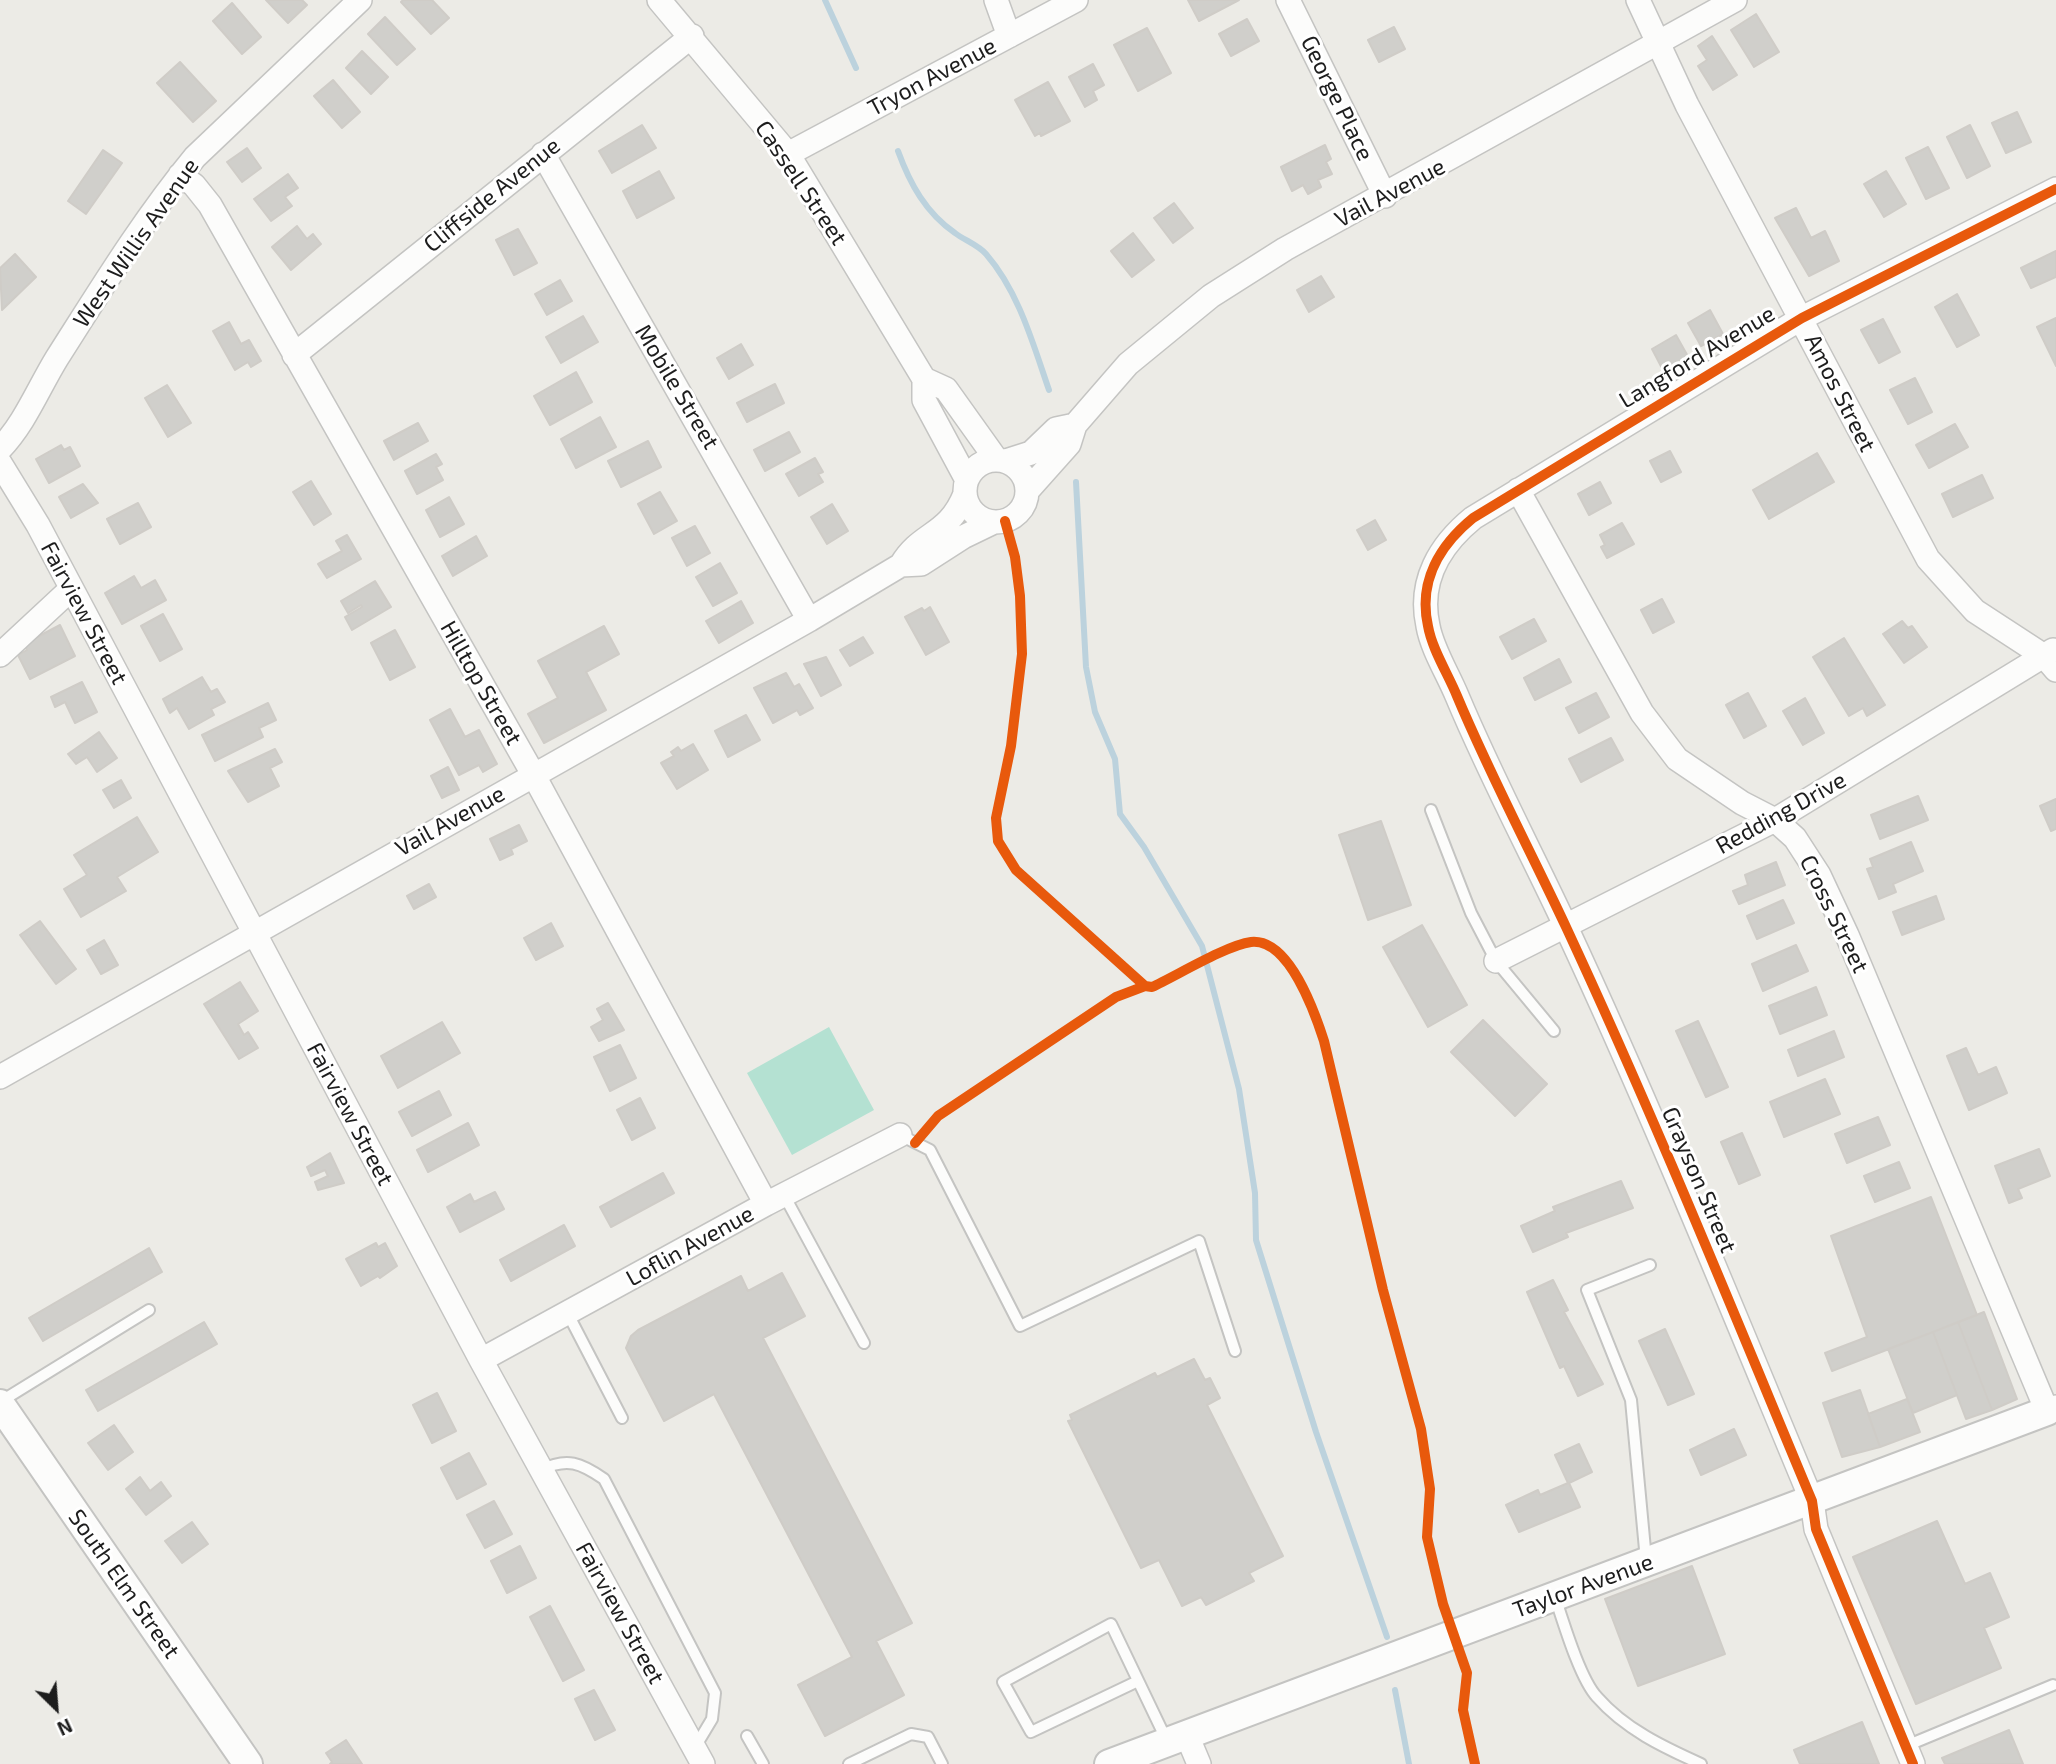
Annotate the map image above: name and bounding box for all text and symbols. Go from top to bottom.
street label: George Place [1295,31,1379,165]
street label: Tryon Avenue [863,32,1001,122]
street label: Cassell Street [749,116,853,250]
street label: Cliffside Avenue [418,132,566,258]
street label: Vail Avenue [1330,152,1450,234]
street label: West Willis Avenue [67,153,205,333]
street label: Langford Avenue [1614,300,1780,414]
street label: Mobile Street [629,320,725,454]
street label: Amos Street [1799,330,1881,456]
street label: Fairview Street [35,537,133,689]
street label: Hilltop Street [434,616,528,750]
street label: Redding Drive [1711,766,1851,860]
street label: Vail Avenue [391,780,509,862]
street label: Cross Street [1794,851,1874,977]
street label: Fairview Street [301,1038,399,1190]
street label: Grayson Street [1656,1103,1742,1257]
street label: Loflin Avenue [621,1200,759,1292]
street label: South Elm Street [62,1504,186,1664]
street label: Fairview Street [570,1537,670,1689]
street label: Taylor Avenue [1509,1548,1657,1624]
north arrow [21,1673,91,1743]
text: N [54,1714,76,1741]

